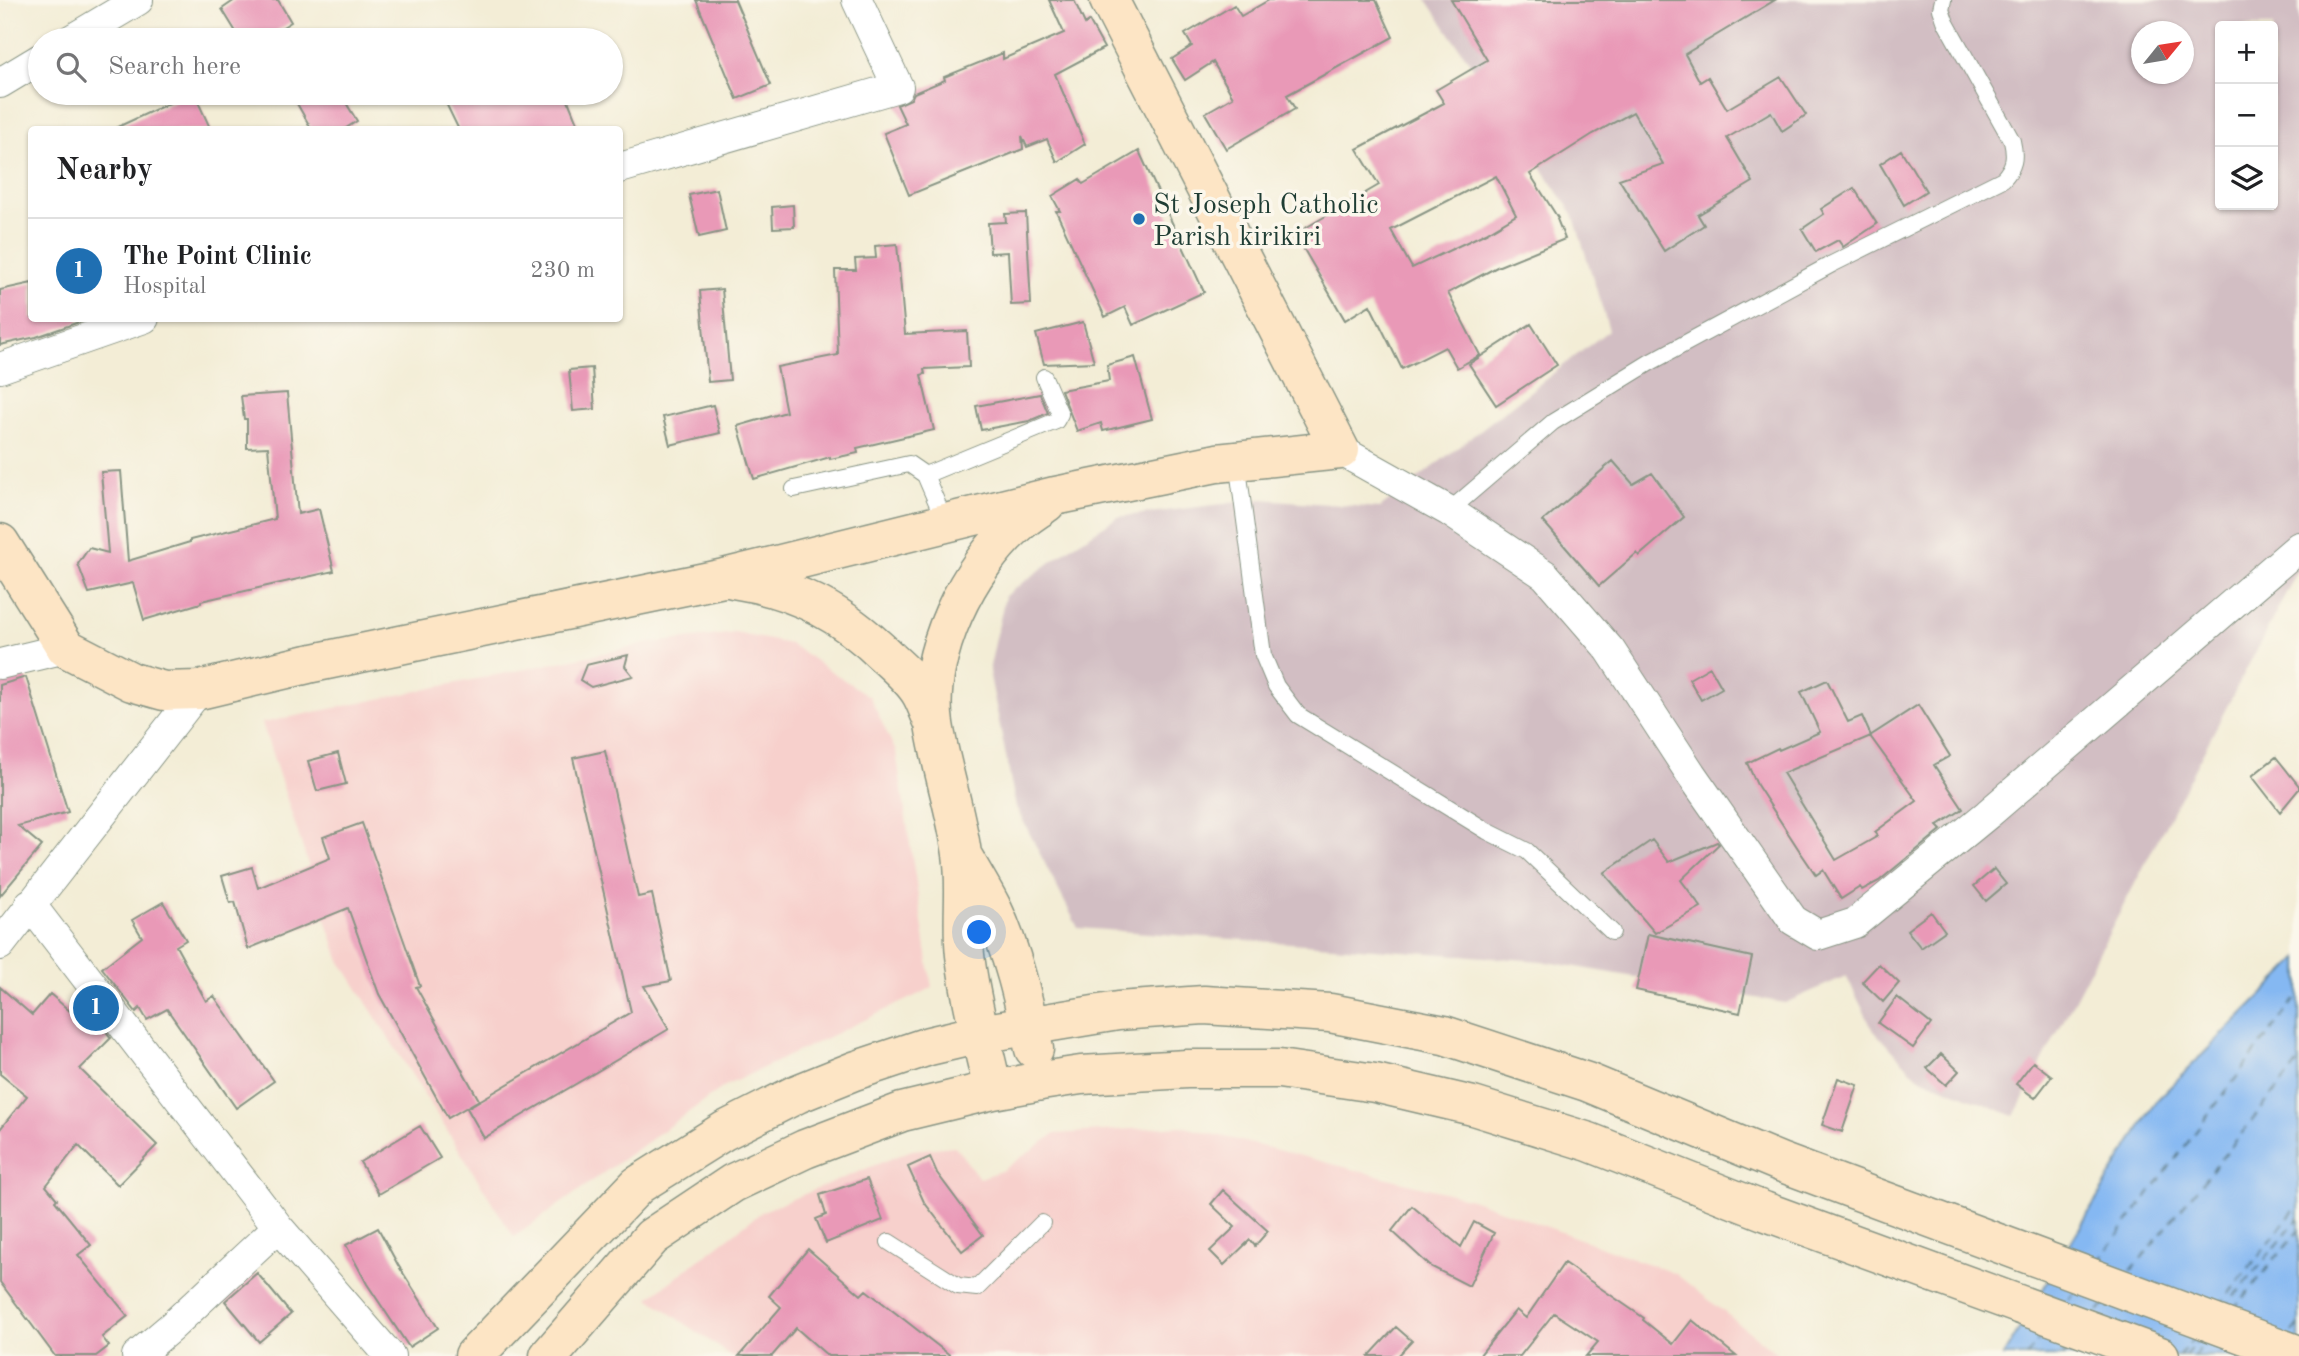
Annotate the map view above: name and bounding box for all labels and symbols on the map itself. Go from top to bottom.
north arrow [2131,21,2194,84]
place label: St Joseph Catholic Parish kirikiri [1153,192,1378,252]
marker: St Joseph Catholic Parish kirikiri [1131,211,1147,227]
your location [962,915,996,949]
pin: 1 [73,982,119,1034]

